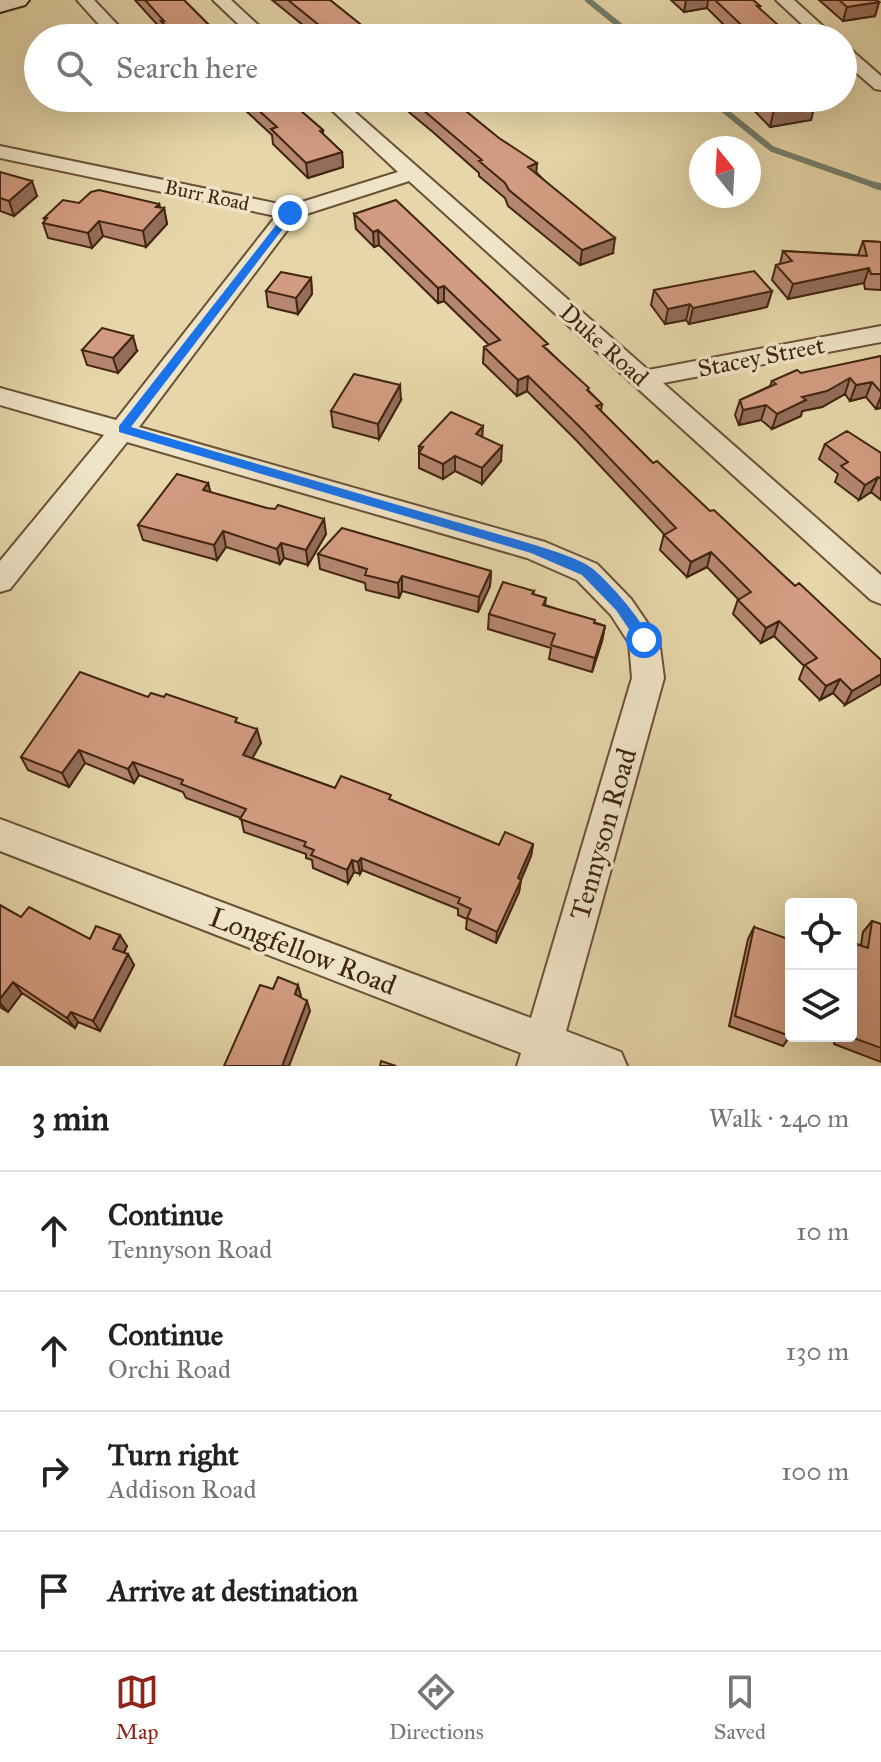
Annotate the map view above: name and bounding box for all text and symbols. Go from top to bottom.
search box [24,24,857,112]
icon: search [52,46,96,90]
text: Search here [116,50,258,86]
north arrow [689,136,761,208]
street label: Burr Road [163,174,251,216]
route end [272,195,308,231]
street label: Duke Road [553,297,655,393]
street label: Stacey Street [695,330,827,384]
route start [626,622,662,658]
street label: Tennyson Road [562,744,644,924]
map controls [785,898,857,1042]
button: locate [785,898,857,970]
street label: Longfellow Road [205,899,401,1003]
button: layers [785,970,857,1042]
text: 3 min [32,1098,109,1139]
text: Walk · 240 m [709,1102,849,1134]
text: Continue [108,1197,223,1233]
icon: ahead [32,1209,76,1253]
text: 10 m [796,1215,849,1247]
text: Tennyson Road [108,1233,272,1265]
text: Continue [108,1317,223,1353]
icon: ahead [32,1329,76,1373]
text: 130 m [786,1335,849,1367]
text: Orchi Road [108,1353,231,1385]
text: Turn right [108,1437,239,1473]
icon: right [32,1449,76,1493]
text: 100 m [781,1455,849,1487]
text: Addison Road [108,1473,257,1505]
icon: arrive [32,1569,76,1613]
text: Arrive at destination [108,1573,358,1609]
tab: Map [115,1670,159,1745]
tab: Directions [389,1670,484,1745]
tab: Saved [714,1670,766,1745]

